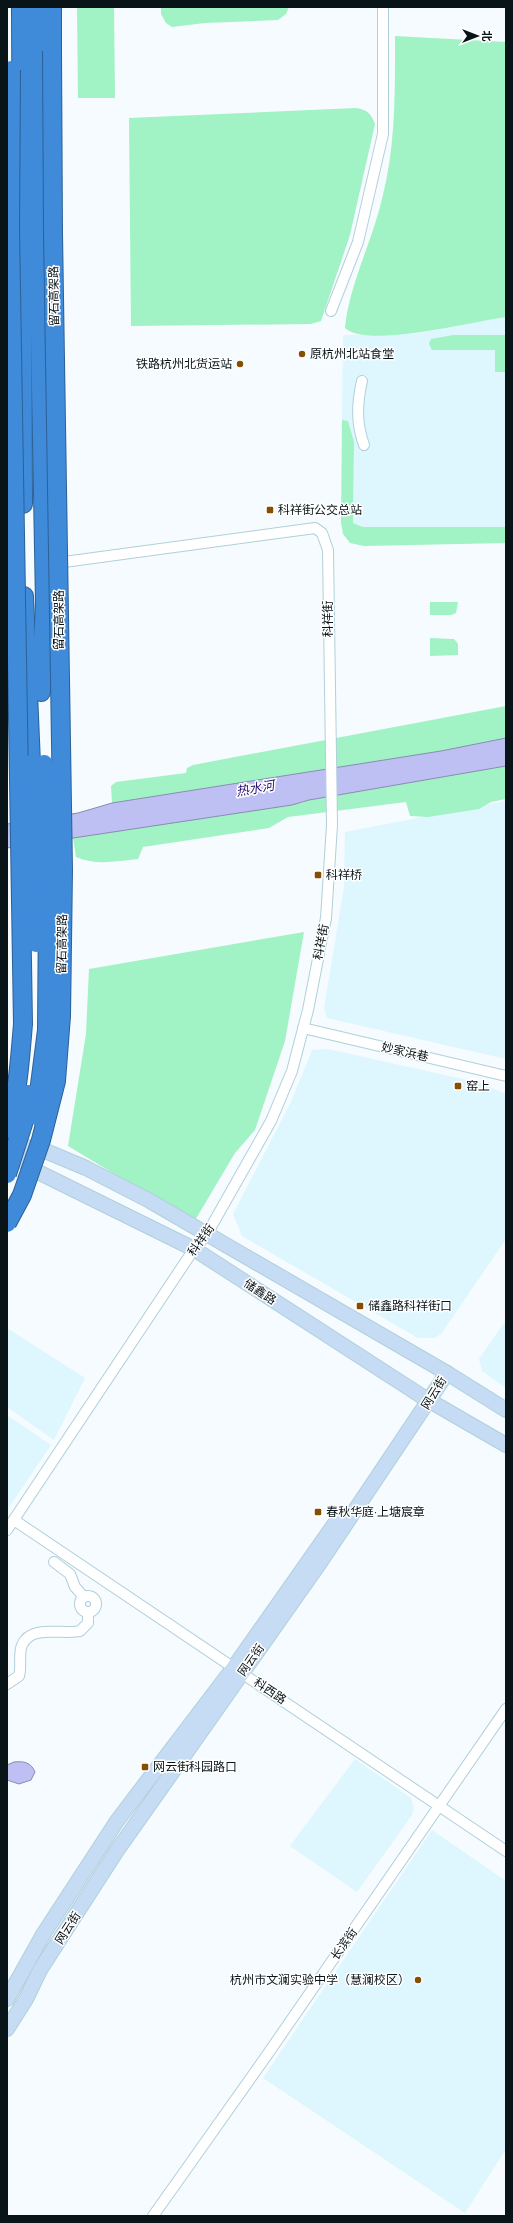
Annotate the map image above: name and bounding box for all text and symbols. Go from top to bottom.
north arrow [457,16,497,56]
text: 北 [480,31,494,42]
street label: 留石高架路 [45,266,62,326]
place label: 原杭州北站食堂 [310,346,394,361]
marker: 原杭州北站食堂 [297,349,307,359]
place label: 铁路杭州北货运站 [136,356,232,371]
marker: 铁路杭州北货运站 [235,359,245,369]
place label: 科祥街公交总站 [278,502,362,517]
marker: 科祥街公交总站 [265,505,275,515]
street label: 留石高架路 [51,590,66,650]
street label: 科祥街 [320,601,335,637]
water label: 热水河 [234,776,279,799]
place label: 科祥桥 [326,867,362,882]
marker: 科祥桥 [313,870,323,880]
street label: 留石高架路 [53,914,70,974]
street label: 科祥街 [310,923,331,961]
street label: 妙家浜巷 [380,1039,430,1064]
place label: 窑上 [466,1078,490,1093]
marker: 窑上 [453,1081,463,1091]
street label: 科祥街 [184,1221,217,1259]
street label: 储鑫路 [241,1275,279,1308]
place label: 储鑫路科祥街口 [368,1298,452,1313]
marker: 储鑫路科祥街口 [355,1301,365,1311]
street label: 网云街 [418,1373,449,1412]
place label: 春秋华庭·上塘宸章 [326,1504,425,1519]
marker: 春秋华庭·上塘宸章 [313,1507,323,1517]
street label: 网云街 [234,1641,267,1679]
street label: 科西路 [251,1674,289,1707]
place label: 网云街科园路口 [153,1759,237,1774]
marker: 网云街科园路口 [140,1762,150,1772]
street label: 网云街 [51,1909,84,1947]
street label: 长滨街 [327,1925,360,1963]
place label: 杭州市文澜实验中学（慧澜校区） [230,1972,410,1987]
marker: 杭州市文澜实验中学（慧澜校区） [413,1975,423,1985]

